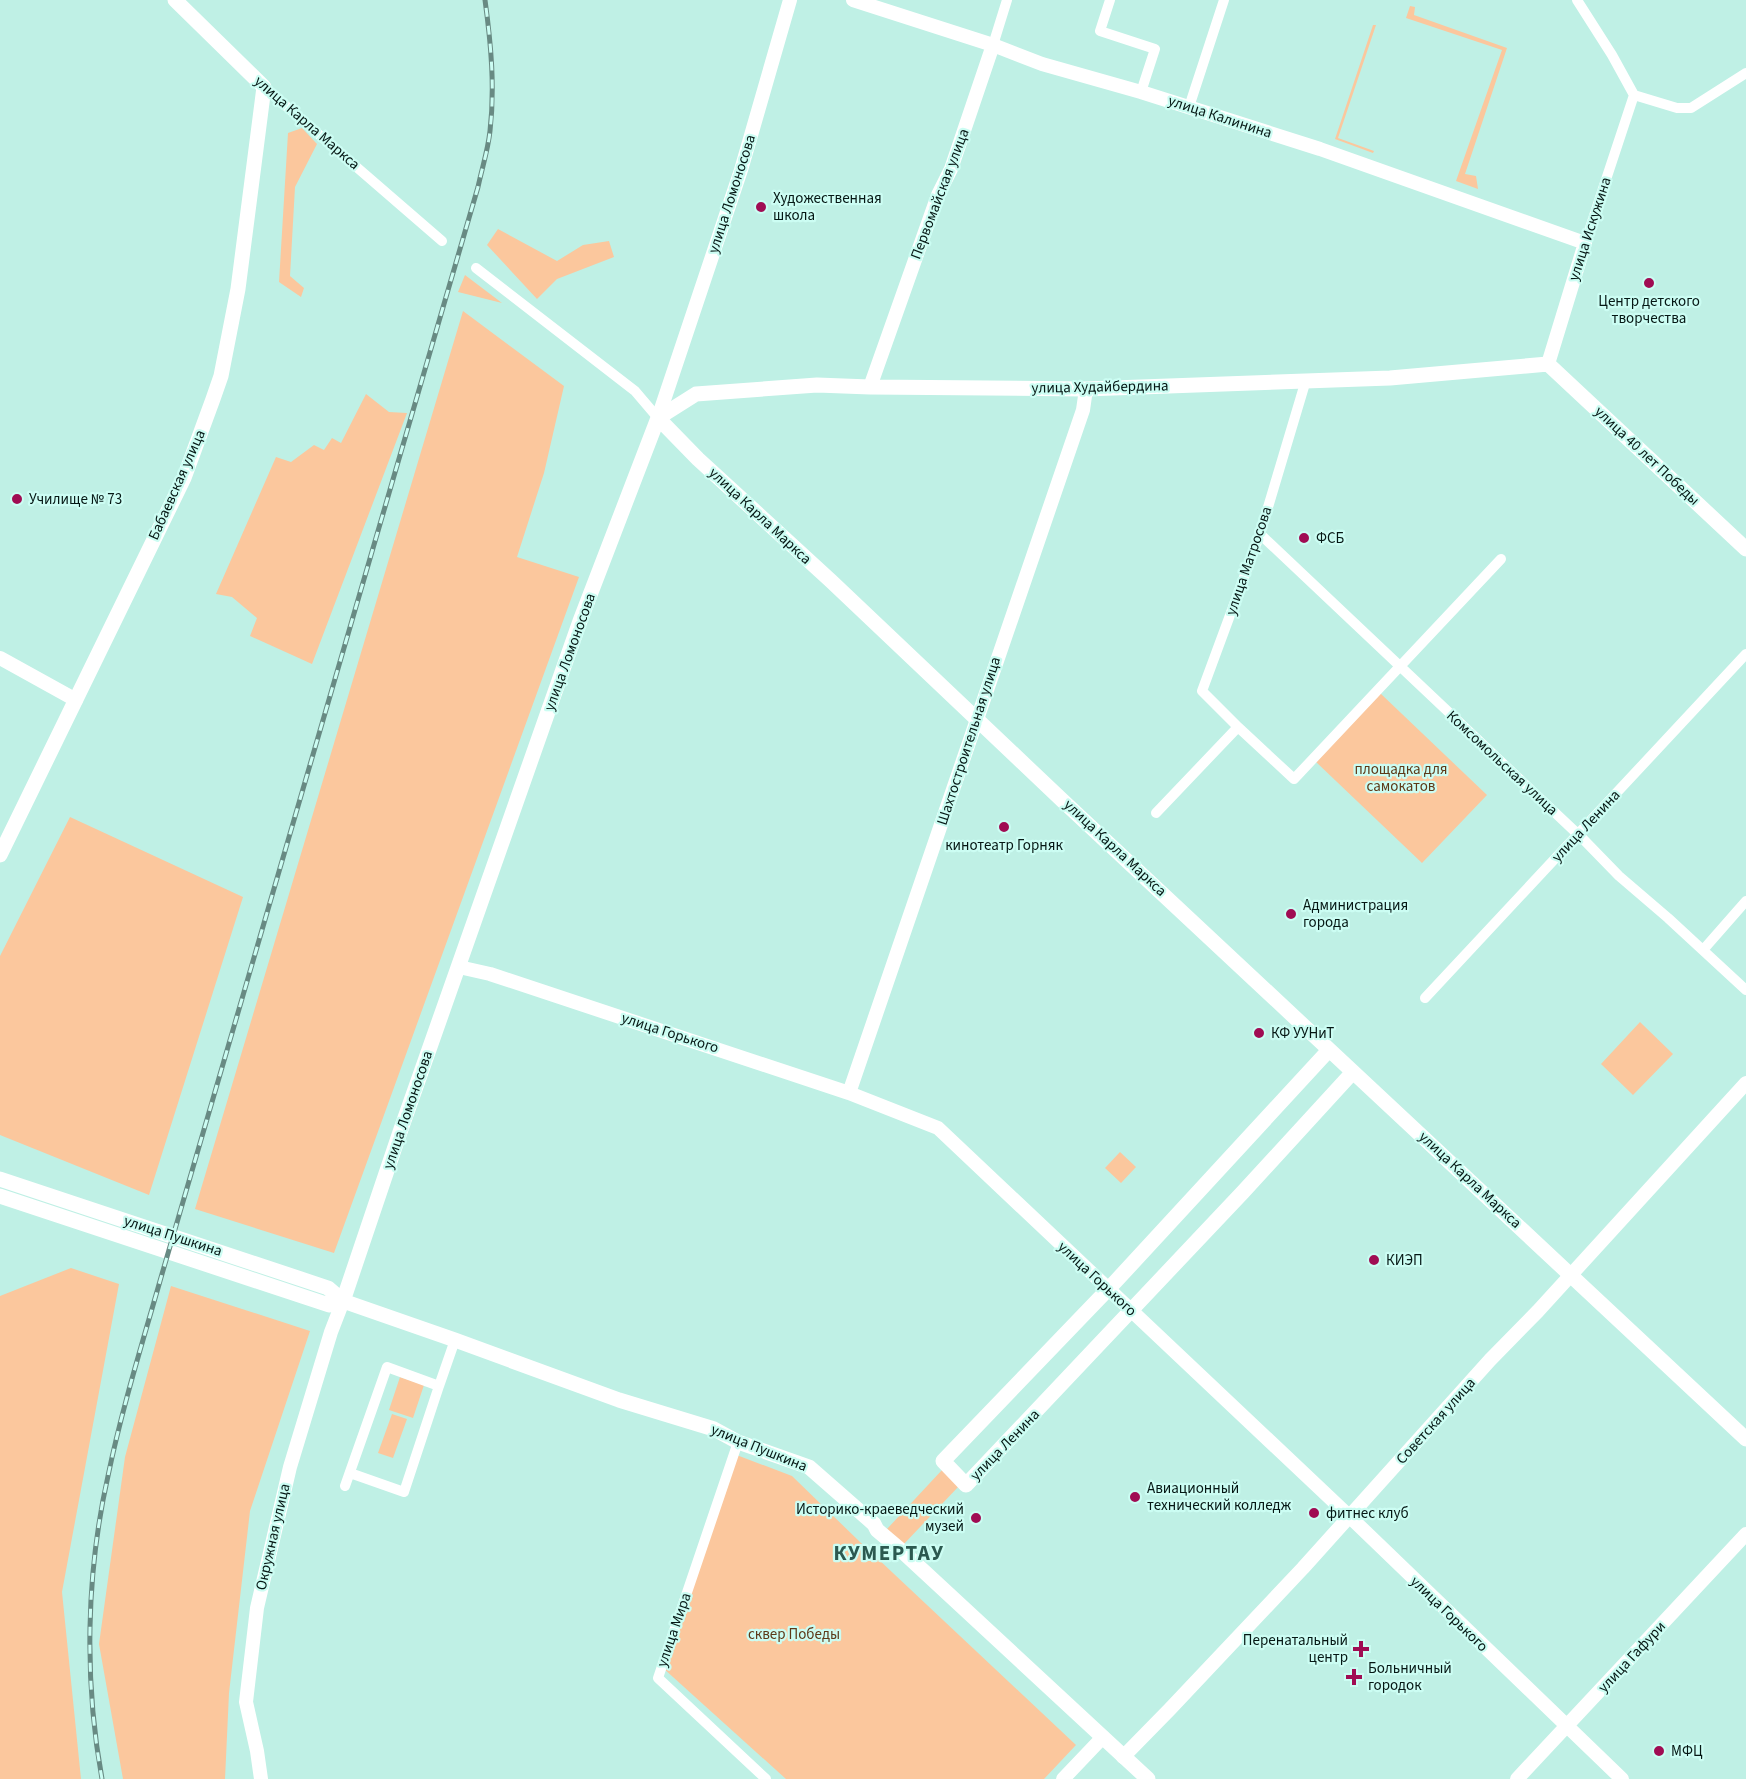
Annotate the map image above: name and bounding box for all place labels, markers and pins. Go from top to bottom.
place label: Художественная школа [773,188,882,226]
marker: Художественная школа [754,200,768,214]
marker: Центр детского творчества [1642,276,1656,290]
place label: Центр детского творчества [1598,291,1700,329]
place label: Училище № 73 [29,489,122,510]
marker: Училище № 73 [10,492,24,506]
place label: ФСБ [1316,528,1345,549]
marker: ФСБ [1297,531,1311,545]
marker: кинотеатр Горняк [997,820,1011,834]
place label: кинотеатр Горняк [945,835,1063,856]
place label: Администрация города [1303,895,1408,933]
marker: Администрация города [1284,907,1298,921]
place label: КФ УУНиТ [1271,1023,1334,1044]
marker: КФ УУНиТ [1252,1026,1266,1040]
place label: КИЭП [1386,1250,1423,1271]
marker: КИЭП [1367,1253,1381,1267]
place label: Авиационный технический колледж [1147,1478,1292,1516]
marker: Авиационный технический колледж [1128,1490,1142,1504]
place label: Историко-краеведческий музей [796,1499,964,1537]
place label: фитнес клуб [1326,1503,1409,1524]
marker: фитнес клуб [1307,1506,1321,1520]
marker: Историко-краеведческий музей [969,1511,983,1525]
place label: Перенатальный центр [1243,1630,1348,1668]
marker: Перенатальный центр [1352,1640,1370,1658]
place label: Больничный городок [1368,1658,1452,1696]
marker: Больничный городок [1345,1668,1363,1686]
place label: МФЦ [1671,1741,1703,1762]
marker: МФЦ [1652,1744,1666,1758]

